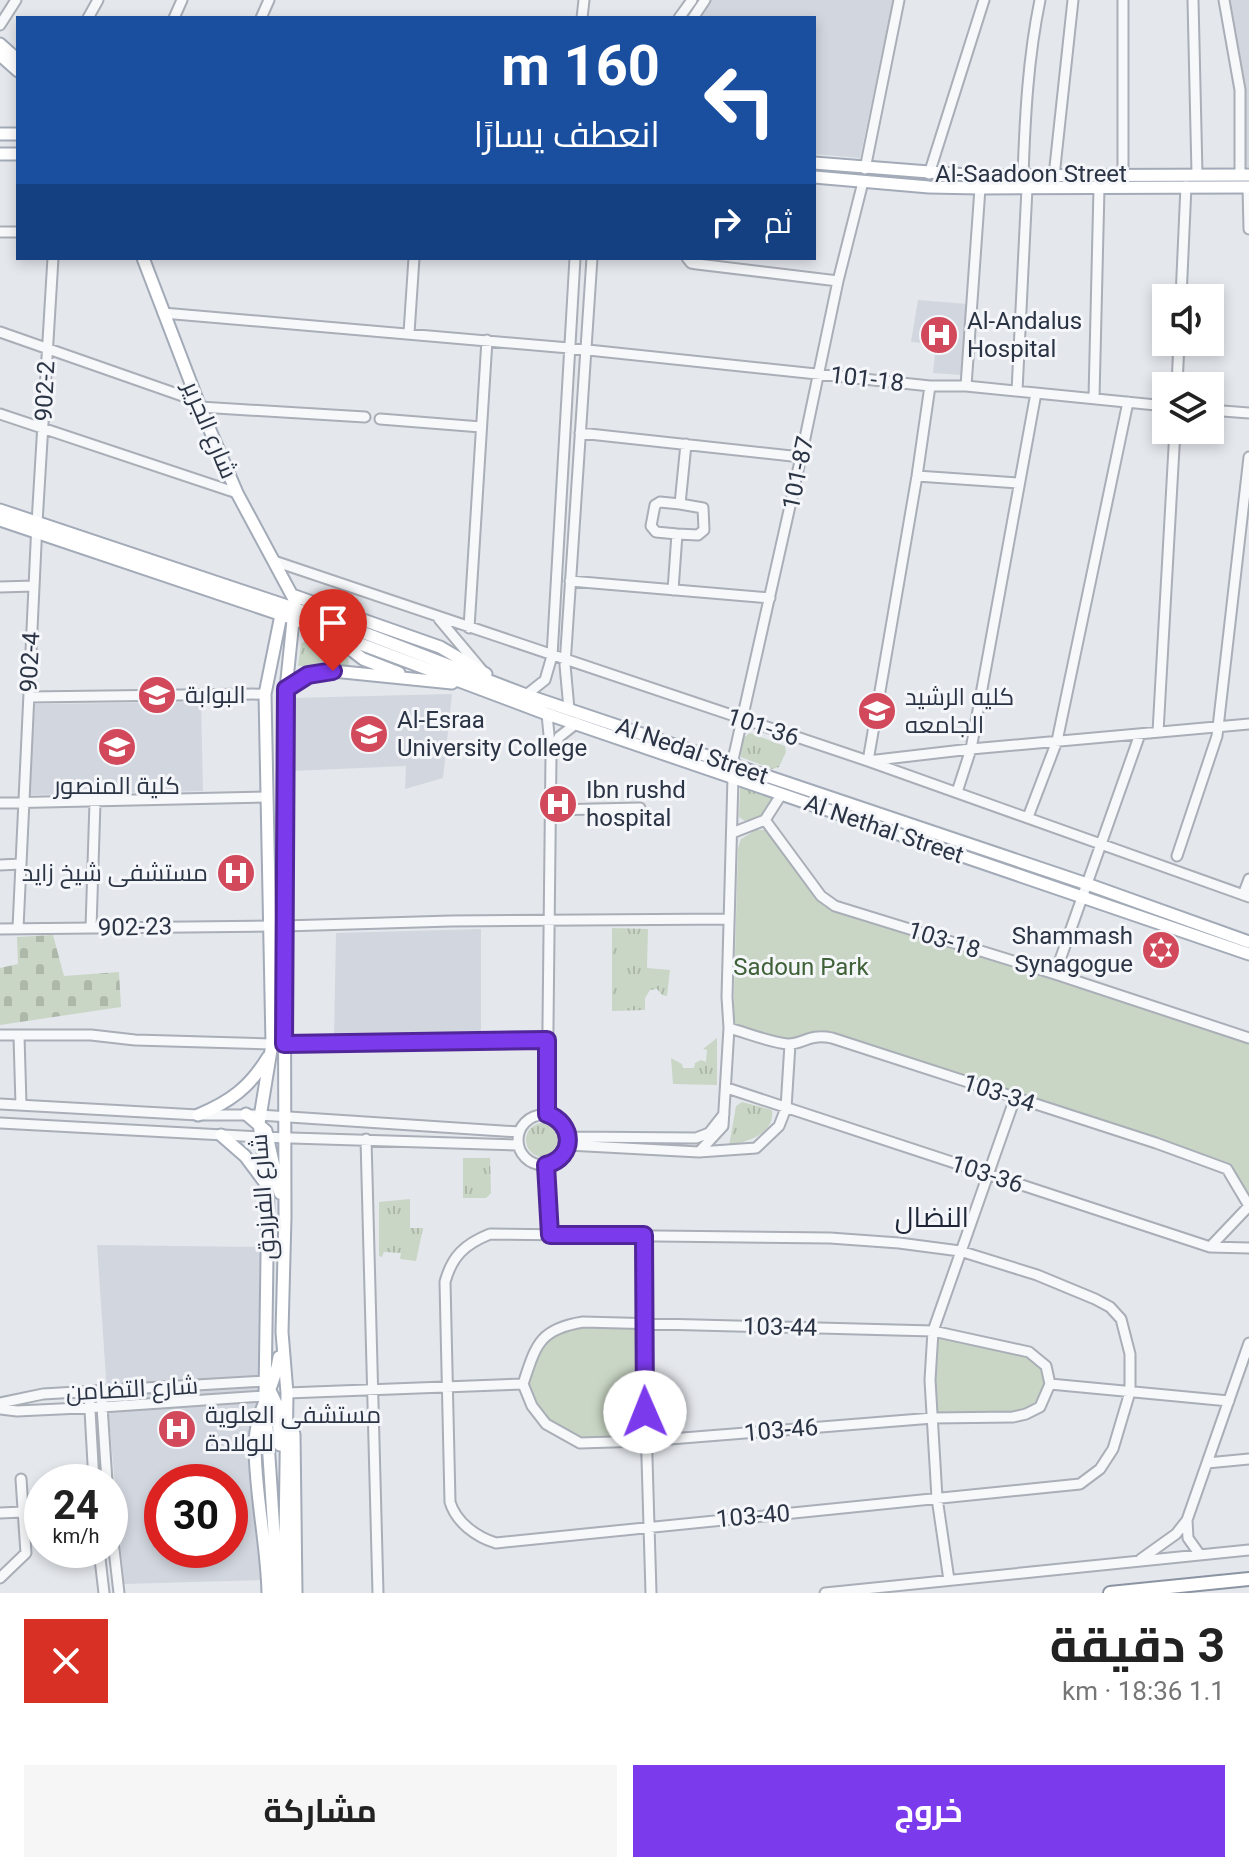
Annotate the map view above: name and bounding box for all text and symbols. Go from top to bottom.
text: 160 m [501,33,660,99]
icon: left [688,48,792,152]
text: انعطف يسارًا [474,114,660,156]
street label: Al-Saadoon Street [935,160,1127,188]
icon: right [704,200,748,244]
text: ثم [764,205,792,240]
map controls [1152,284,1224,444]
button: sound [1152,284,1224,356]
place label: Al-Andalus Hospital [967,307,1082,363]
hospital icon: Al-Andalus Hospital [918,314,960,356]
street label: 902-2 [29,360,61,422]
street label: 101-18 [829,361,905,397]
button: layers [1152,372,1224,444]
street label: شارع الجرير [174,375,243,484]
street label: 101-87 [777,434,819,512]
pin [299,589,367,671]
icon: arrive [311,601,355,645]
street label: 902-4 [14,631,46,693]
school or university icon: البوابة [136,674,178,716]
place label: البوابة [185,681,246,709]
place label: كليه الرشيد الجامعه [905,683,1014,739]
school or university icon: كليه الرشيد الجامعه [856,690,898,732]
street label: 101-36 [723,702,803,752]
place label: Al-Esraa University College [397,706,587,762]
street label: Al Nedal Street [612,712,772,790]
school or university icon: Al-Esraa University College [348,713,390,755]
school or university icon: كلية المنصور [96,726,138,768]
place label: كلية المنصور [52,772,180,800]
place label: Ibn rushd hospital [586,776,686,832]
hospital icon: Ibn rushd hospital [537,783,579,825]
street label: Al Nethal Street [801,789,967,869]
hospital icon: مستشفى شيخ زايد [215,852,257,894]
place label: مستشفى شيخ زايد [22,859,208,889]
street label: 902-23 [98,912,172,942]
street label: 103-18 [904,916,984,964]
place label: Shammash Synagogue [1012,922,1133,978]
synagogue icon: Shammash Synagogue [1140,929,1182,971]
park label: Sadoun Park [733,953,870,981]
street label: 103-34 [959,1068,1039,1118]
street label: شارع الفرزدق [245,1133,283,1261]
street label: 103-36 [947,1149,1027,1199]
district label: النضال [895,1201,969,1234]
street label: 103-44 [743,1312,817,1342]
position arrow [603,1370,687,1454]
street label: شارع التضامن [65,1372,199,1408]
place label: مستشفى العلوية للولادة [205,1401,381,1457]
hospital icon: مستشفى العلوية للولادة [156,1408,198,1450]
street label: 103-46 [743,1413,819,1447]
speed limit sign: 30 [144,1464,248,1568]
text: 24 [53,1482,99,1529]
street label: 103-40 [715,1499,791,1533]
text: km/h [53,1524,99,1548]
text: 3 دقيقة [1050,1617,1225,1674]
button: close [24,1619,108,1703]
text: 1.1 km · 18:36 [1062,1676,1225,1706]
button: مشاركة [24,1765,617,1857]
button: خروج [633,1765,1225,1857]

